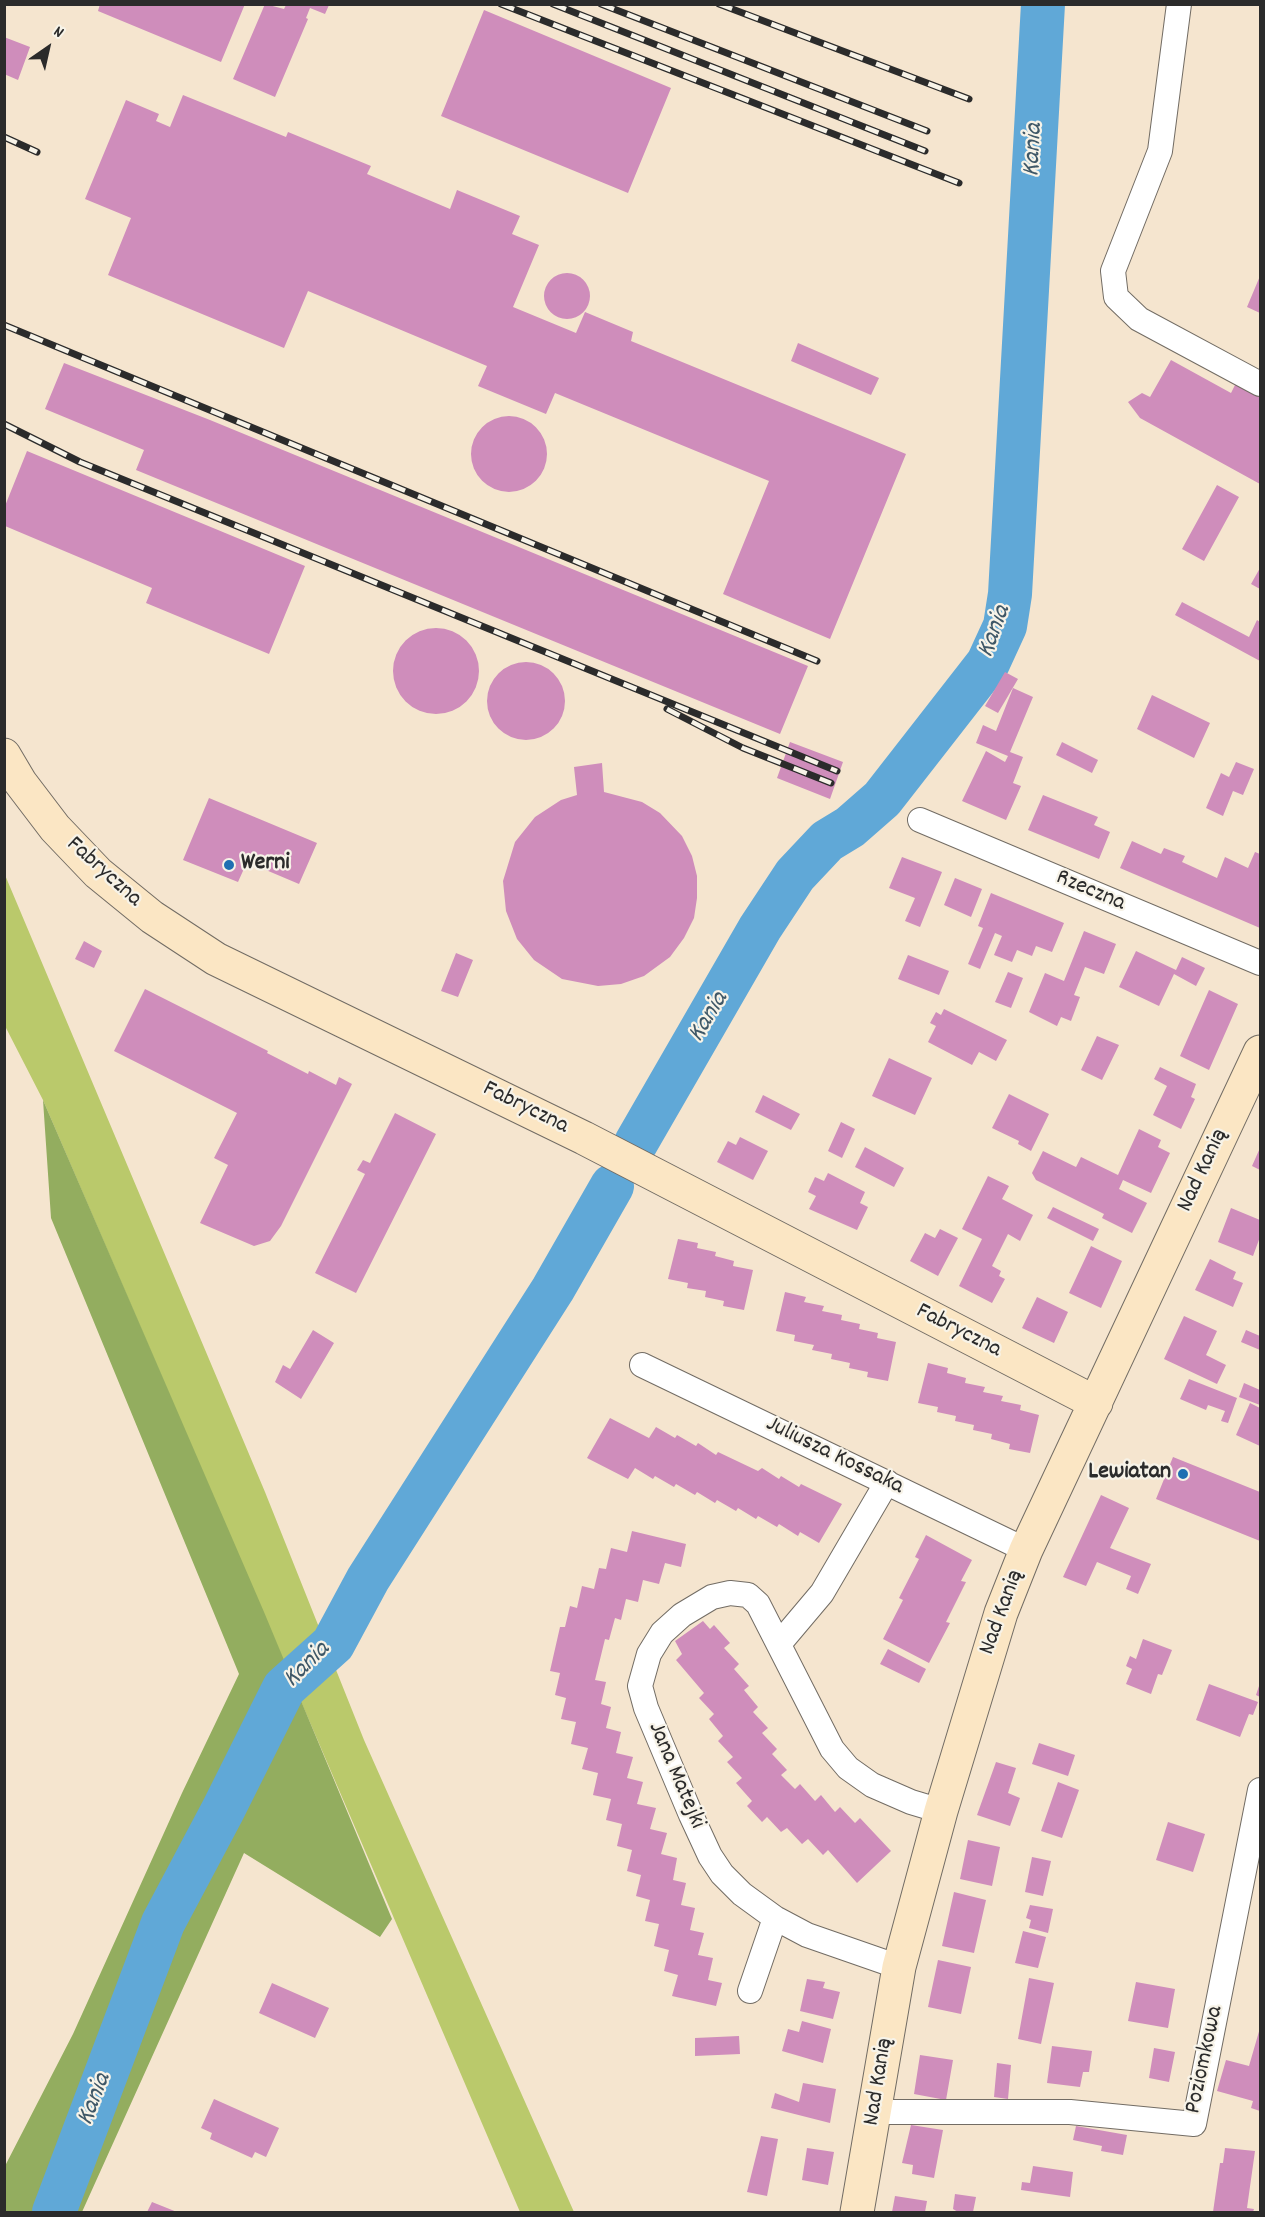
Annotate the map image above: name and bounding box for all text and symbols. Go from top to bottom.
north arrow [18,18,78,78]
text: N [49,21,68,44]
water label: Kania [1018,123,1052,177]
water label: Kania [972,602,1020,662]
street label: Fabryczna [59,831,147,915]
place label: Werni [241,851,290,879]
marker: Werni [222,858,236,872]
street label: Rzeczna [1051,865,1129,919]
water label: Kania [683,987,737,1049]
street label: Fabryczna [477,1076,573,1142]
street label: Nad Kanią [1172,1125,1236,1217]
street label: Fabryczna [910,1298,1006,1366]
street label: Juliusza Kossaka [760,1411,908,1503]
place label: Lewiatan [1088,1460,1171,1488]
marker: Lewiatan [1176,1467,1190,1481]
street label: Nad Kanią [974,1567,1032,1659]
water label: Kania [278,1636,338,1696]
street label: Jana Matejki [640,1718,710,1834]
street label: Poziomkowa [1181,2003,1231,2117]
street label: Nad Kanią [859,2036,901,2128]
water label: Kania [72,2070,120,2130]

